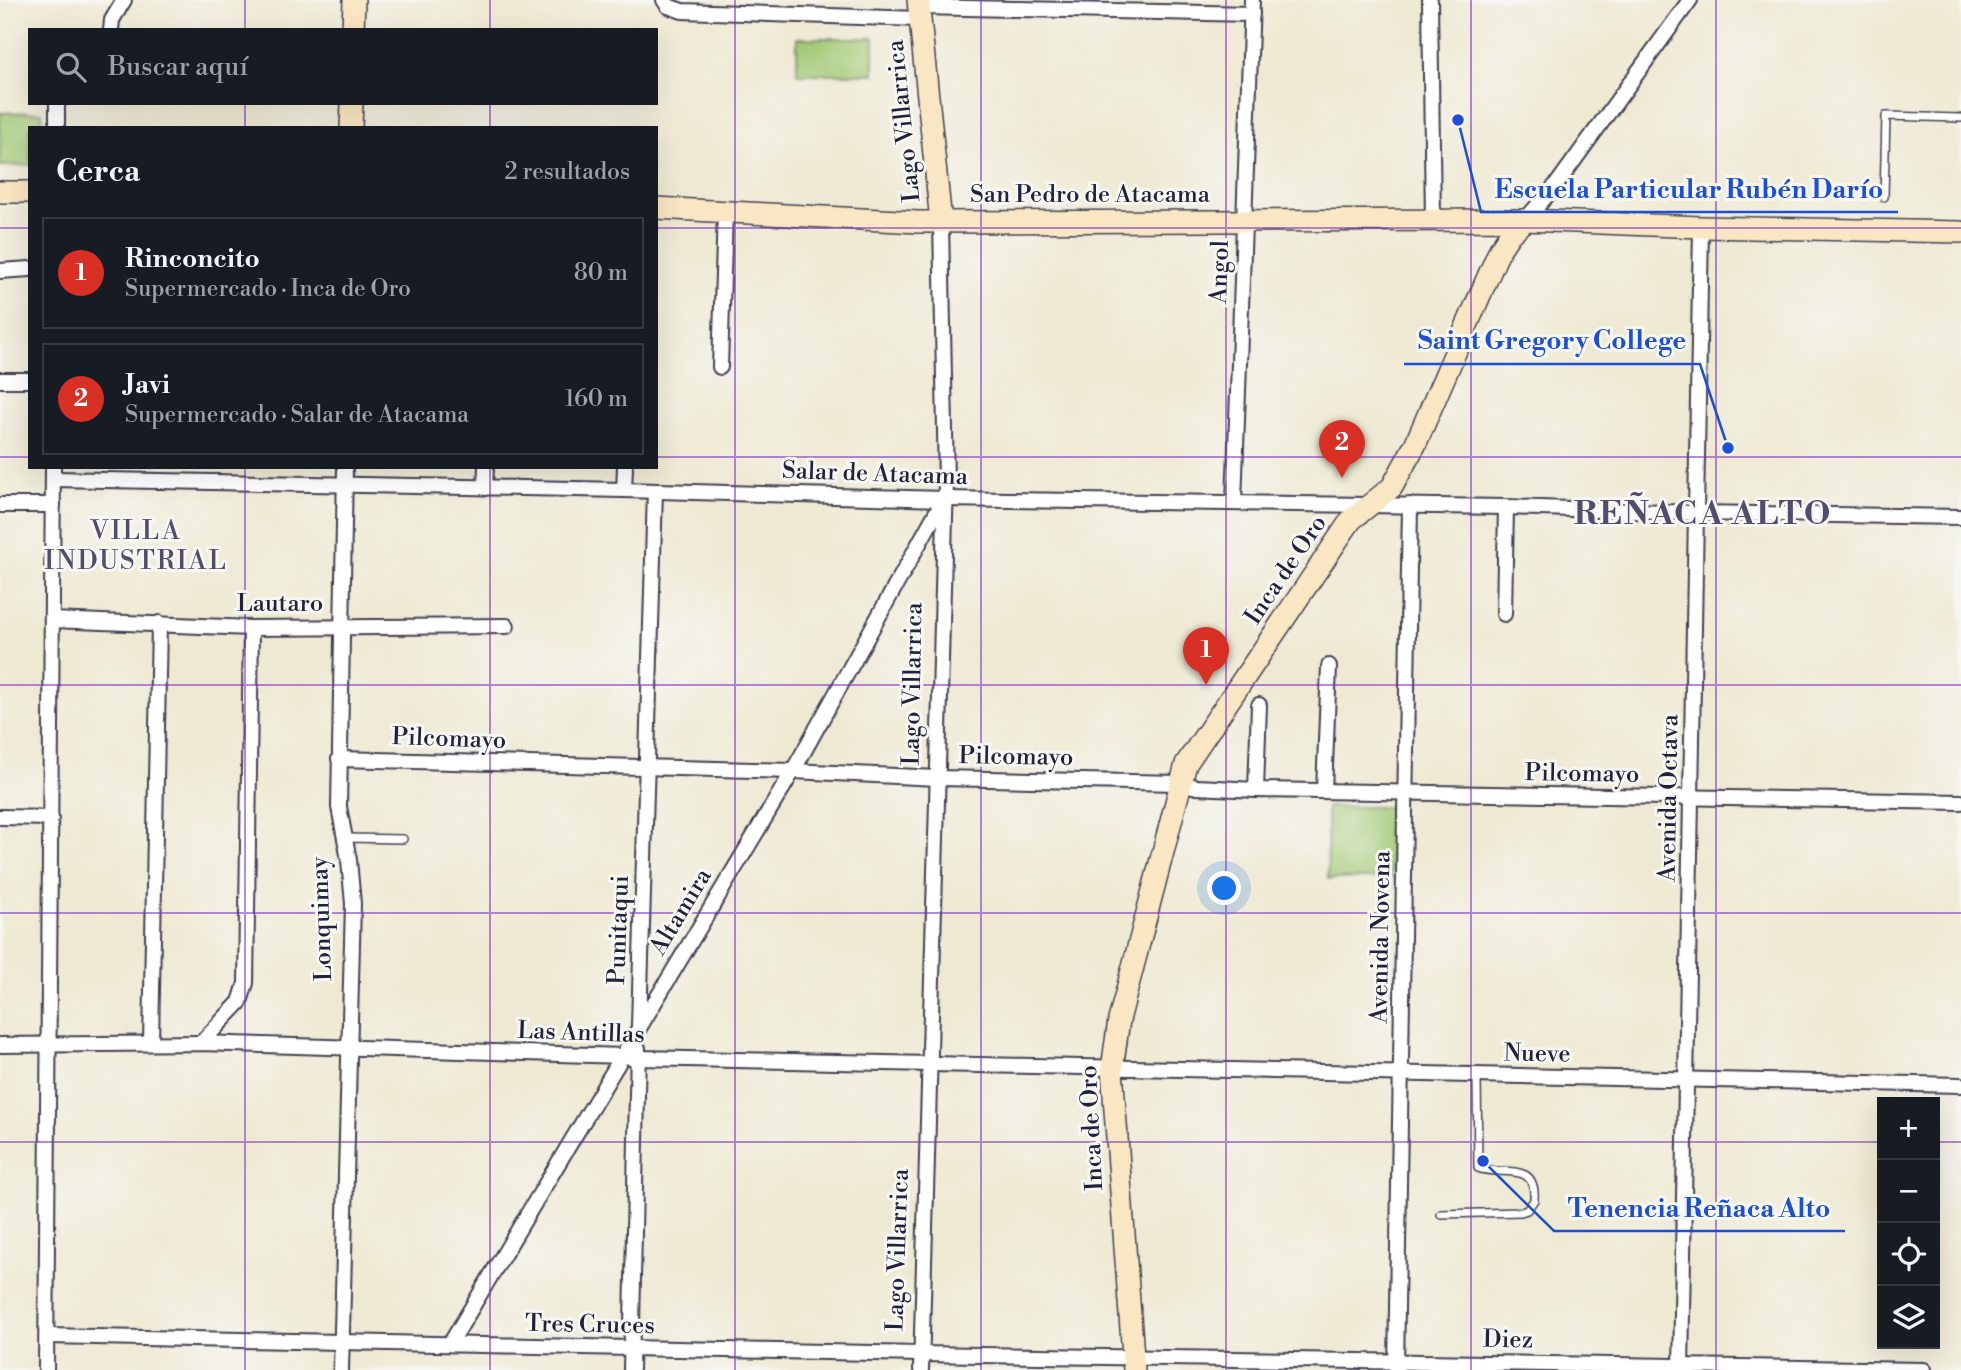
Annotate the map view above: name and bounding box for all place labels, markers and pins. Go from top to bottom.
callout: Escuela Particular Rubén Darío [1481,165,1898,212]
callout: Saint Gregory College [1404,317,1700,364]
pin: 2 [1319,420,1365,478]
pin: 1 [1183,627,1229,685]
callout: Tenencia Reñaca Alto [1554,1184,1845,1231]

